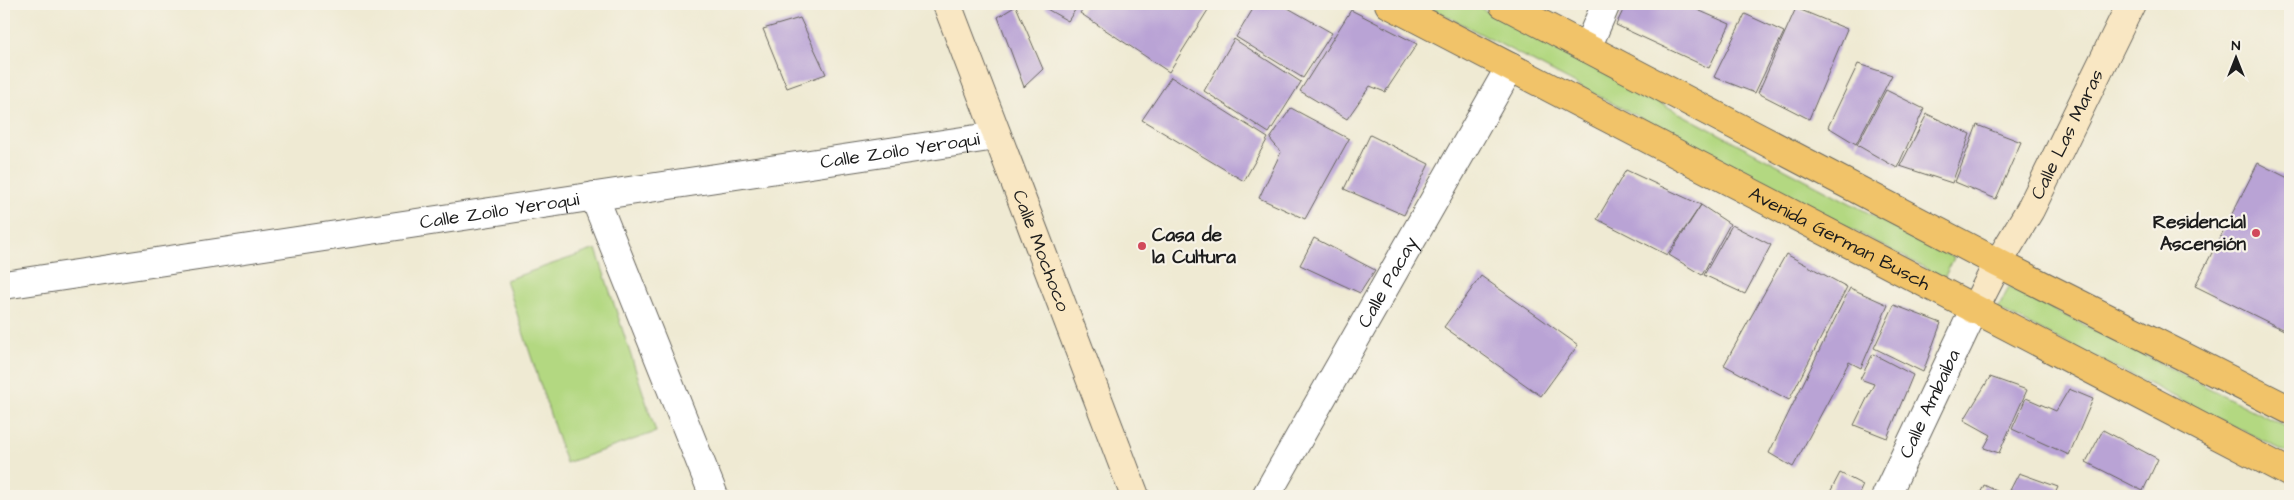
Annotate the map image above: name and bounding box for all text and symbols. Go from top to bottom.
north arrow [2212,32,2262,82]
text: N [2232,36,2241,56]
street label: Calle Las Maras [2024,65,2111,204]
street label: Calle Zoilo Yeroqui [818,125,982,176]
street label: Avenida German Busch [1744,180,1936,297]
street label: Calle Zoilo Yeroqui [418,185,581,236]
street label: Calle Mochoco [1006,186,1077,316]
place label: Residencial Ascensión [2153,209,2246,258]
place label: Casa de la Cultura [1152,222,1236,271]
marker: Residencial Ascensión [2250,227,2262,239]
street label: Calle Pacay [1351,231,1425,333]
marker: Casa de la Cultura [1136,240,1148,252]
street label: Calle Ambaiba [1892,345,1967,463]

